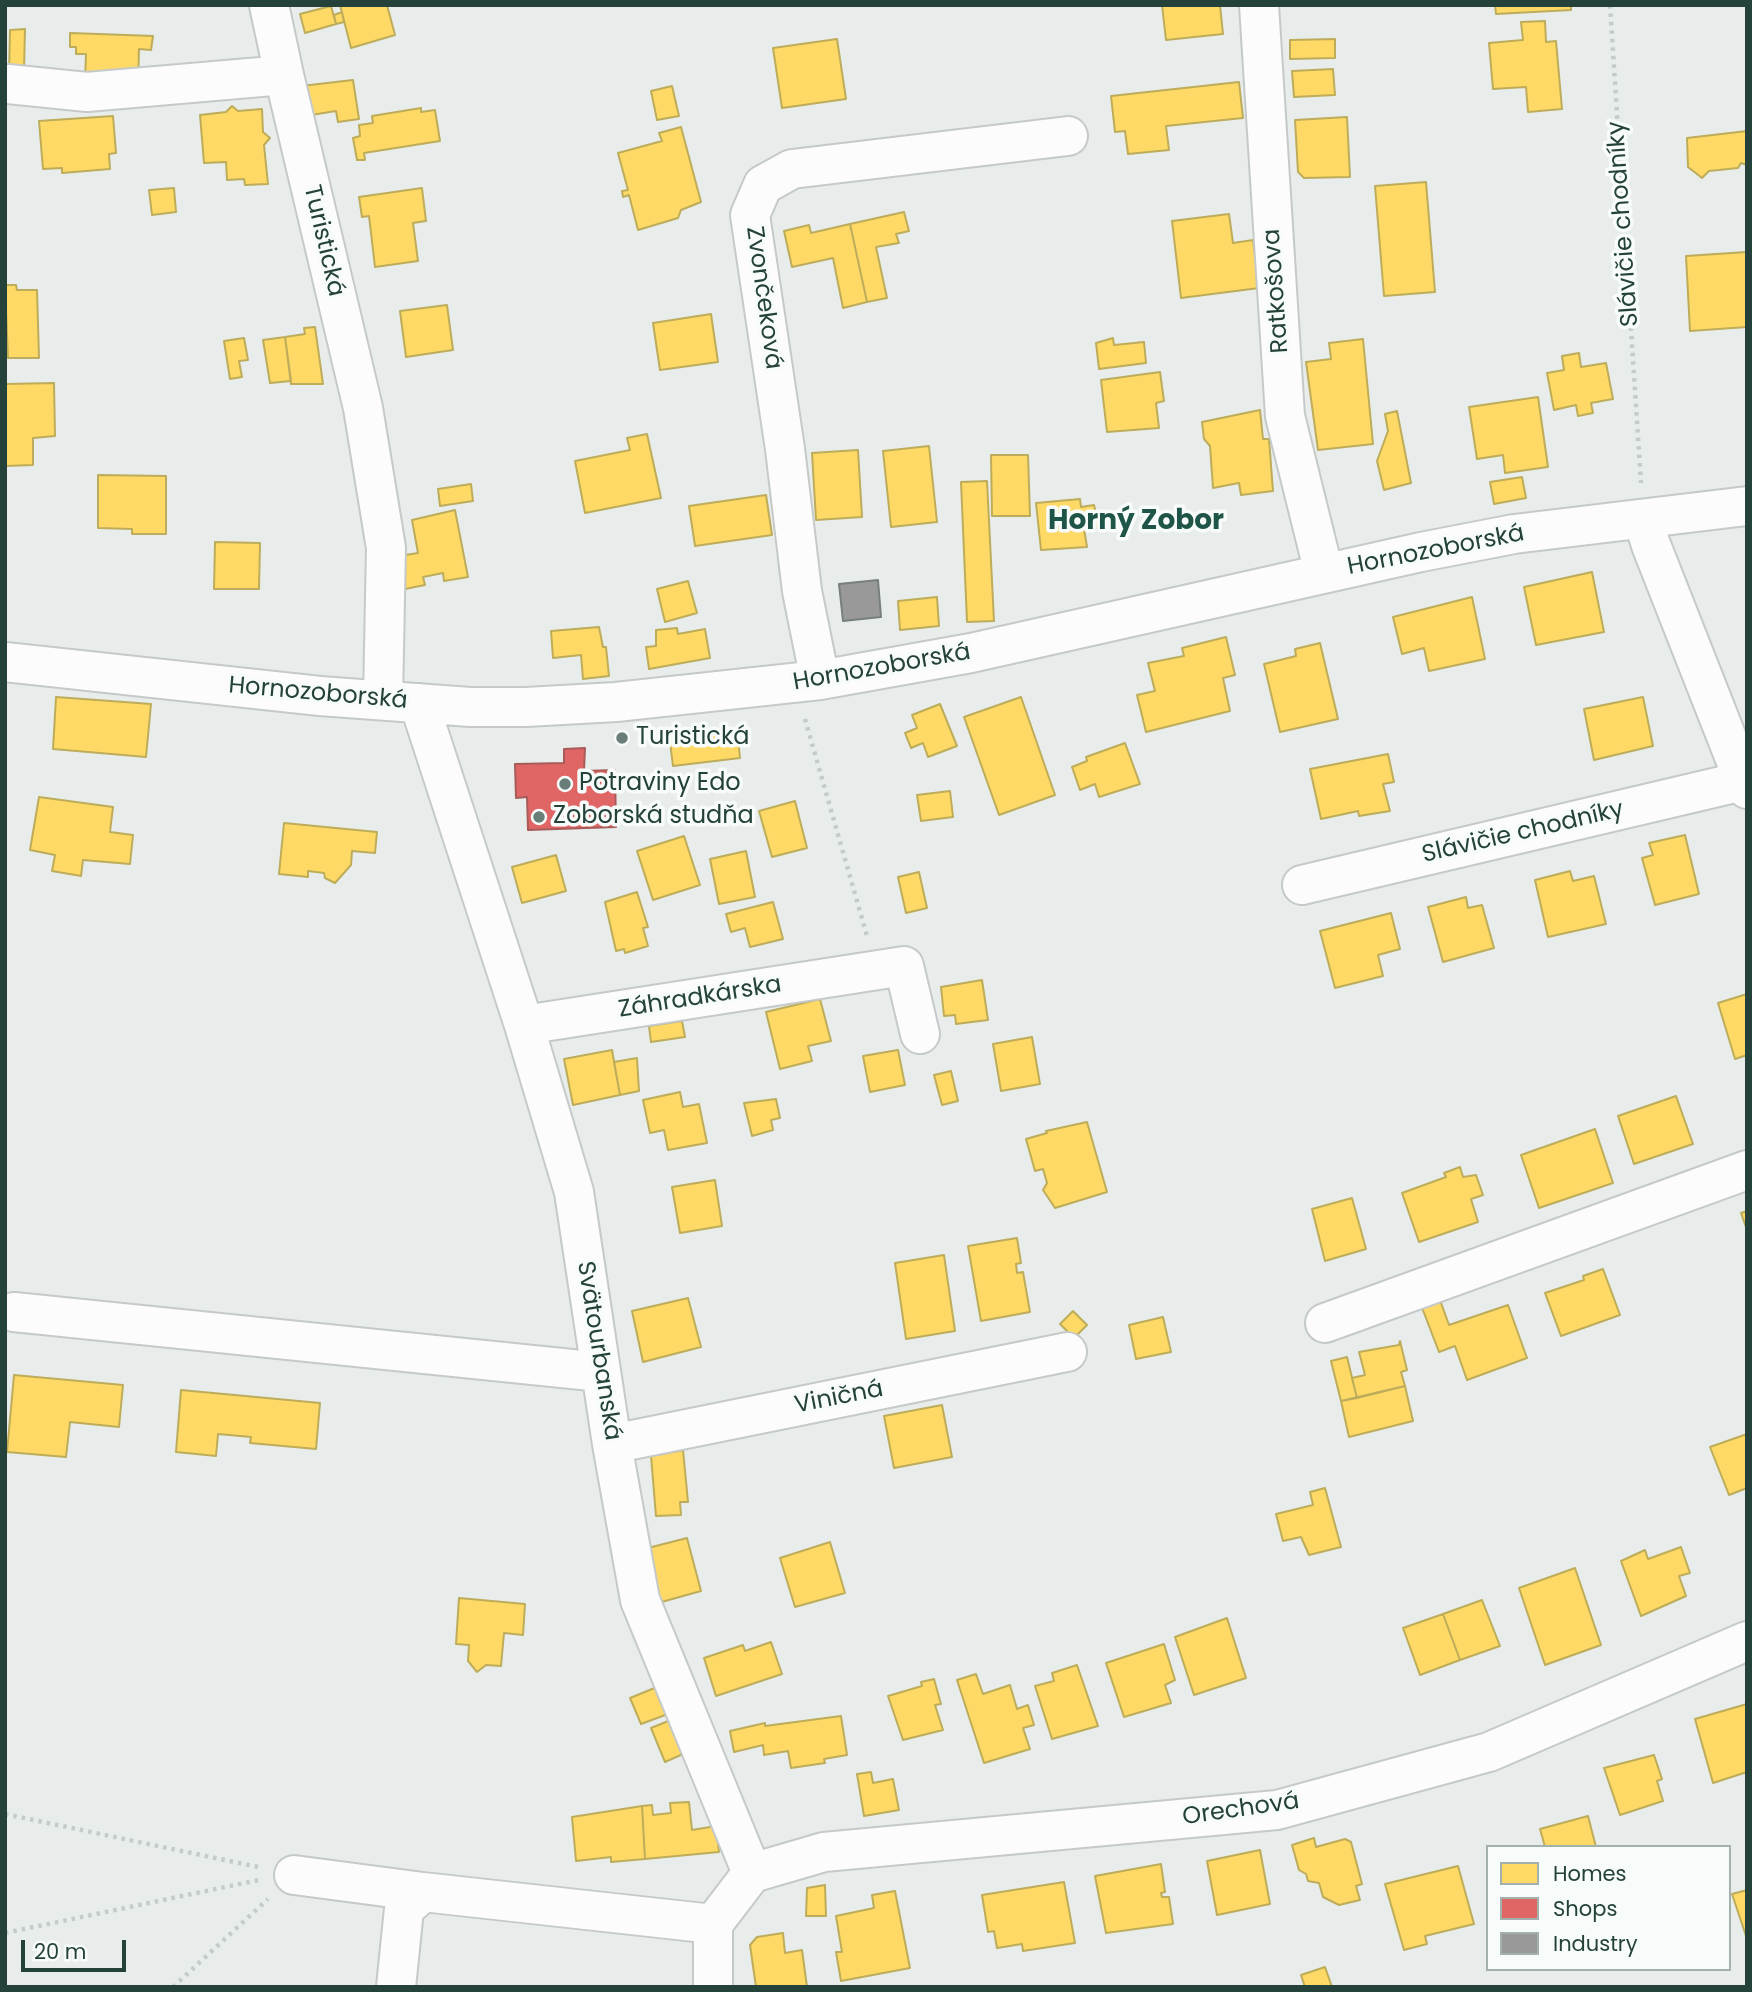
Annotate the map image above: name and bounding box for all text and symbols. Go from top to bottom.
street label: Slávičie chodníky [1602,120,1646,328]
street label: Turistická [296,182,350,300]
street label: Zvončeková [739,225,787,371]
street label: Ratkošova [1258,228,1296,354]
district label: Horný Zobor [1048,505,1224,539]
street label: Hornozoborská [1345,520,1527,582]
street label: Hornozoborská [791,638,973,698]
street label: Hornozoborská [227,672,409,716]
place label: Turistická [636,724,750,752]
marker: Turistická [614,730,630,746]
place label: Potraviny Edo [579,770,741,798]
marker: Potraviny Edo [557,776,573,792]
street label: Slávičie chodníky [1419,796,1627,870]
place label: Zoborská studňa [553,803,754,831]
marker: Zoborská studňa [531,809,547,825]
street label: Záhradkárska [616,971,784,1025]
street label: Svätourbanská [570,1259,626,1443]
street label: Viničná [792,1375,886,1421]
street label: Orechová [1181,1788,1301,1832]
legend [1486,1845,1731,1971]
text: Homes [1553,1859,1627,1888]
text: Shops [1553,1894,1617,1923]
scale bar [24,1926,130,1970]
text: Industry [1553,1929,1638,1958]
text: 20 m [34,1937,87,1966]

